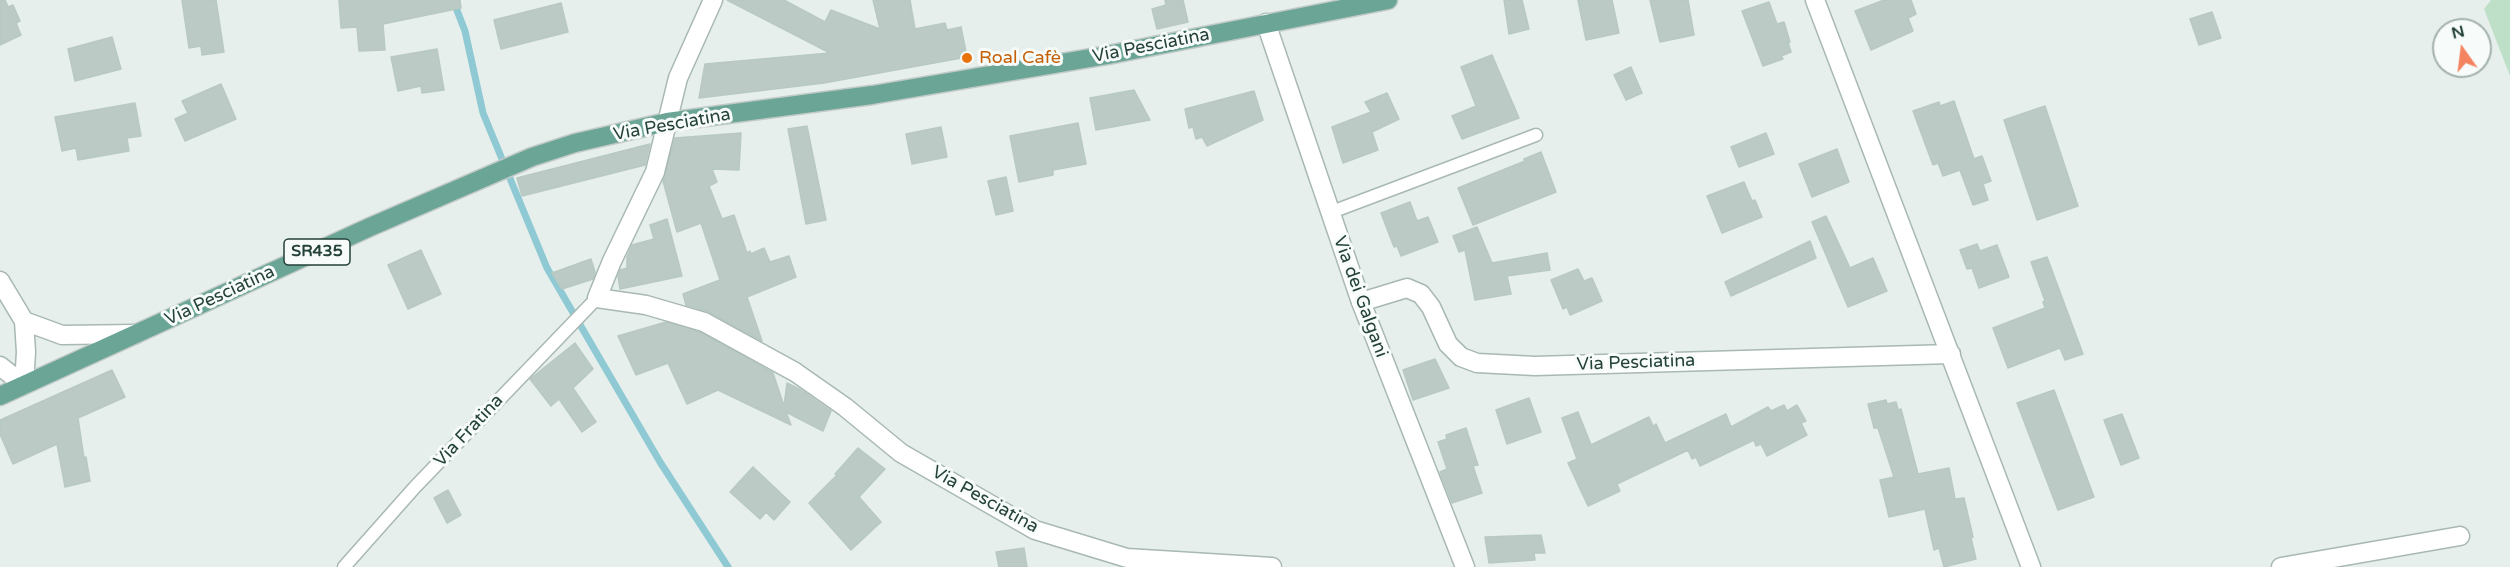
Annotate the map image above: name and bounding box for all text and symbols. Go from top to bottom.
north arrow [2432,18,2492,78]
text: N [2449,21,2467,44]
street label: Via Pesciatina [1091,24,1211,68]
place label: Roal Cafè [979,47,1061,69]
marker: Roal Cafè [960,51,974,65]
street label: Via Pesciatina [612,104,732,146]
street label: Via dei Galgani [1328,233,1392,361]
road number: SR435 [284,239,350,265]
street label: Via Pesciatina [162,261,278,331]
street label: Via Pesciatina [1576,350,1696,376]
street label: Via Fratina [430,390,508,472]
street label: Via Pesciatina [928,462,1042,538]

